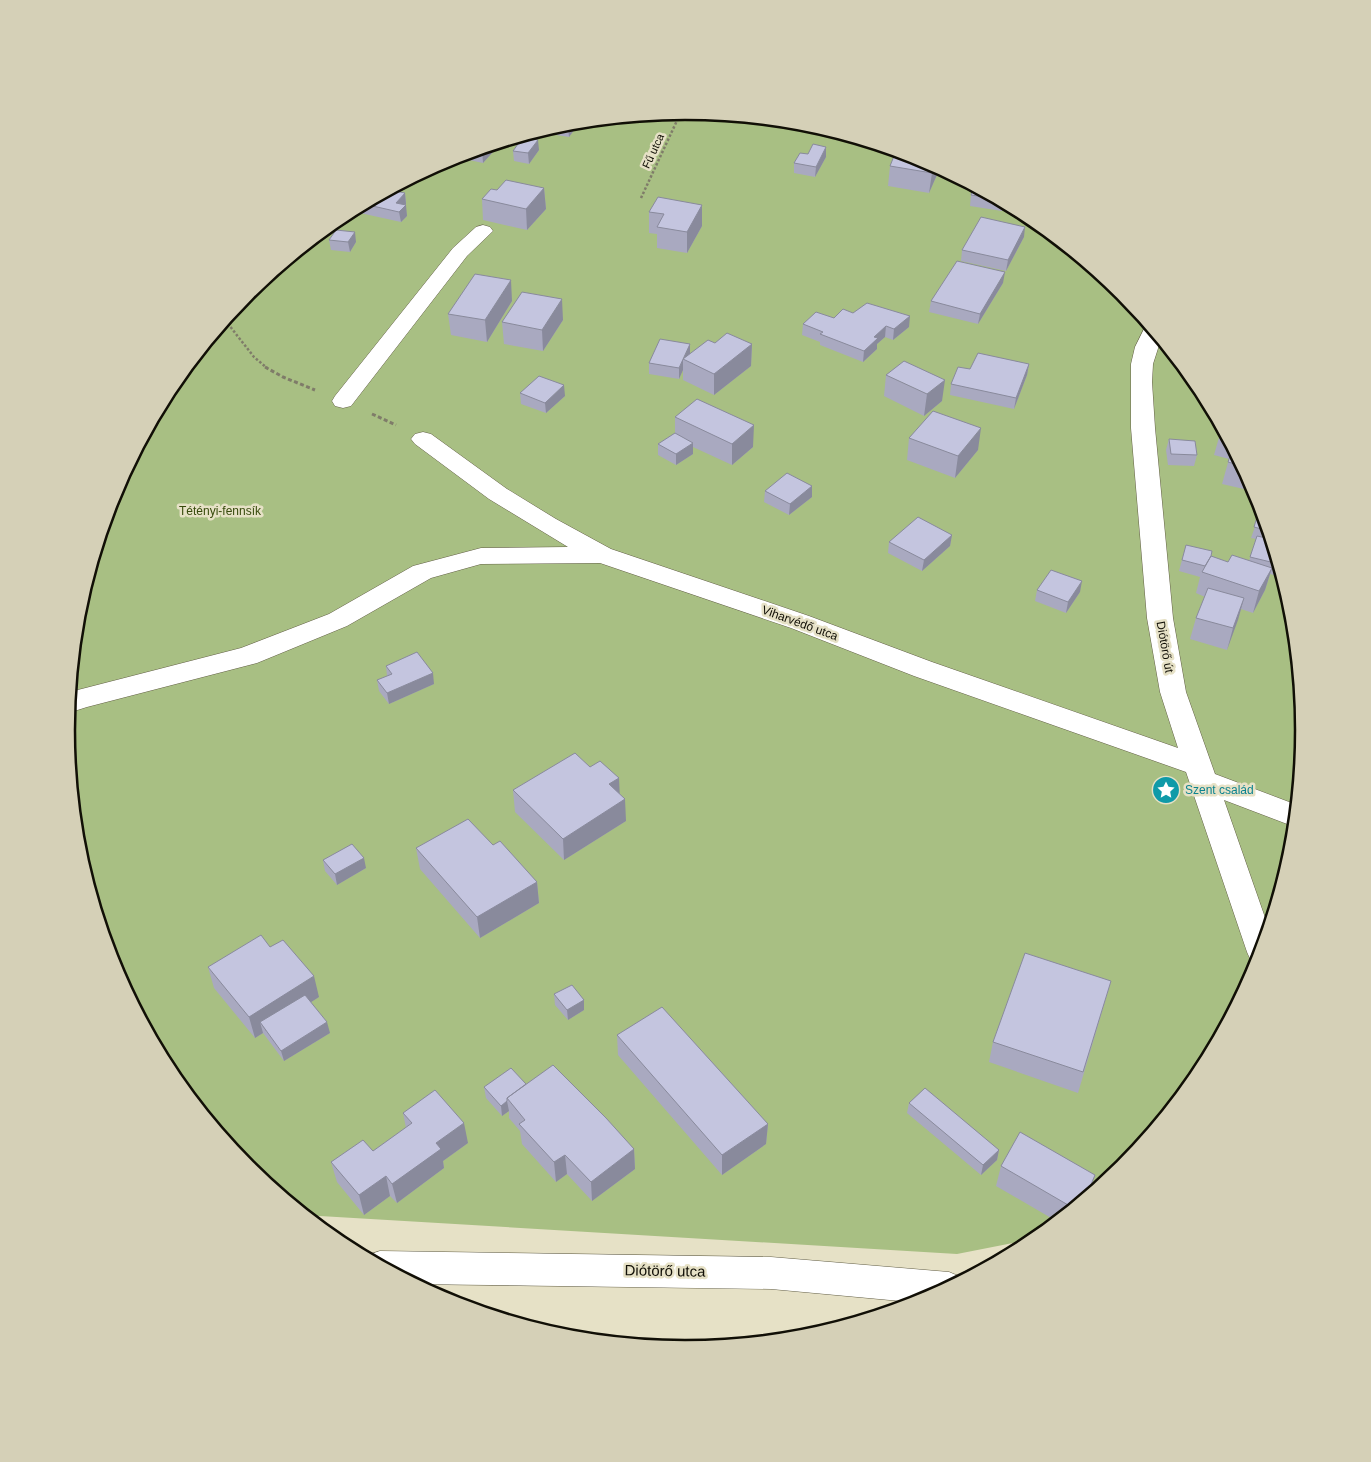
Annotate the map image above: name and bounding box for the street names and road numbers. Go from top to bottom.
street label: Fű utca [640,131,667,170]
street label: Viharvédő utca [760,603,840,643]
street label: Diótörő út [1154,620,1177,674]
street label: Diótörő utca [624,1261,706,1280]

